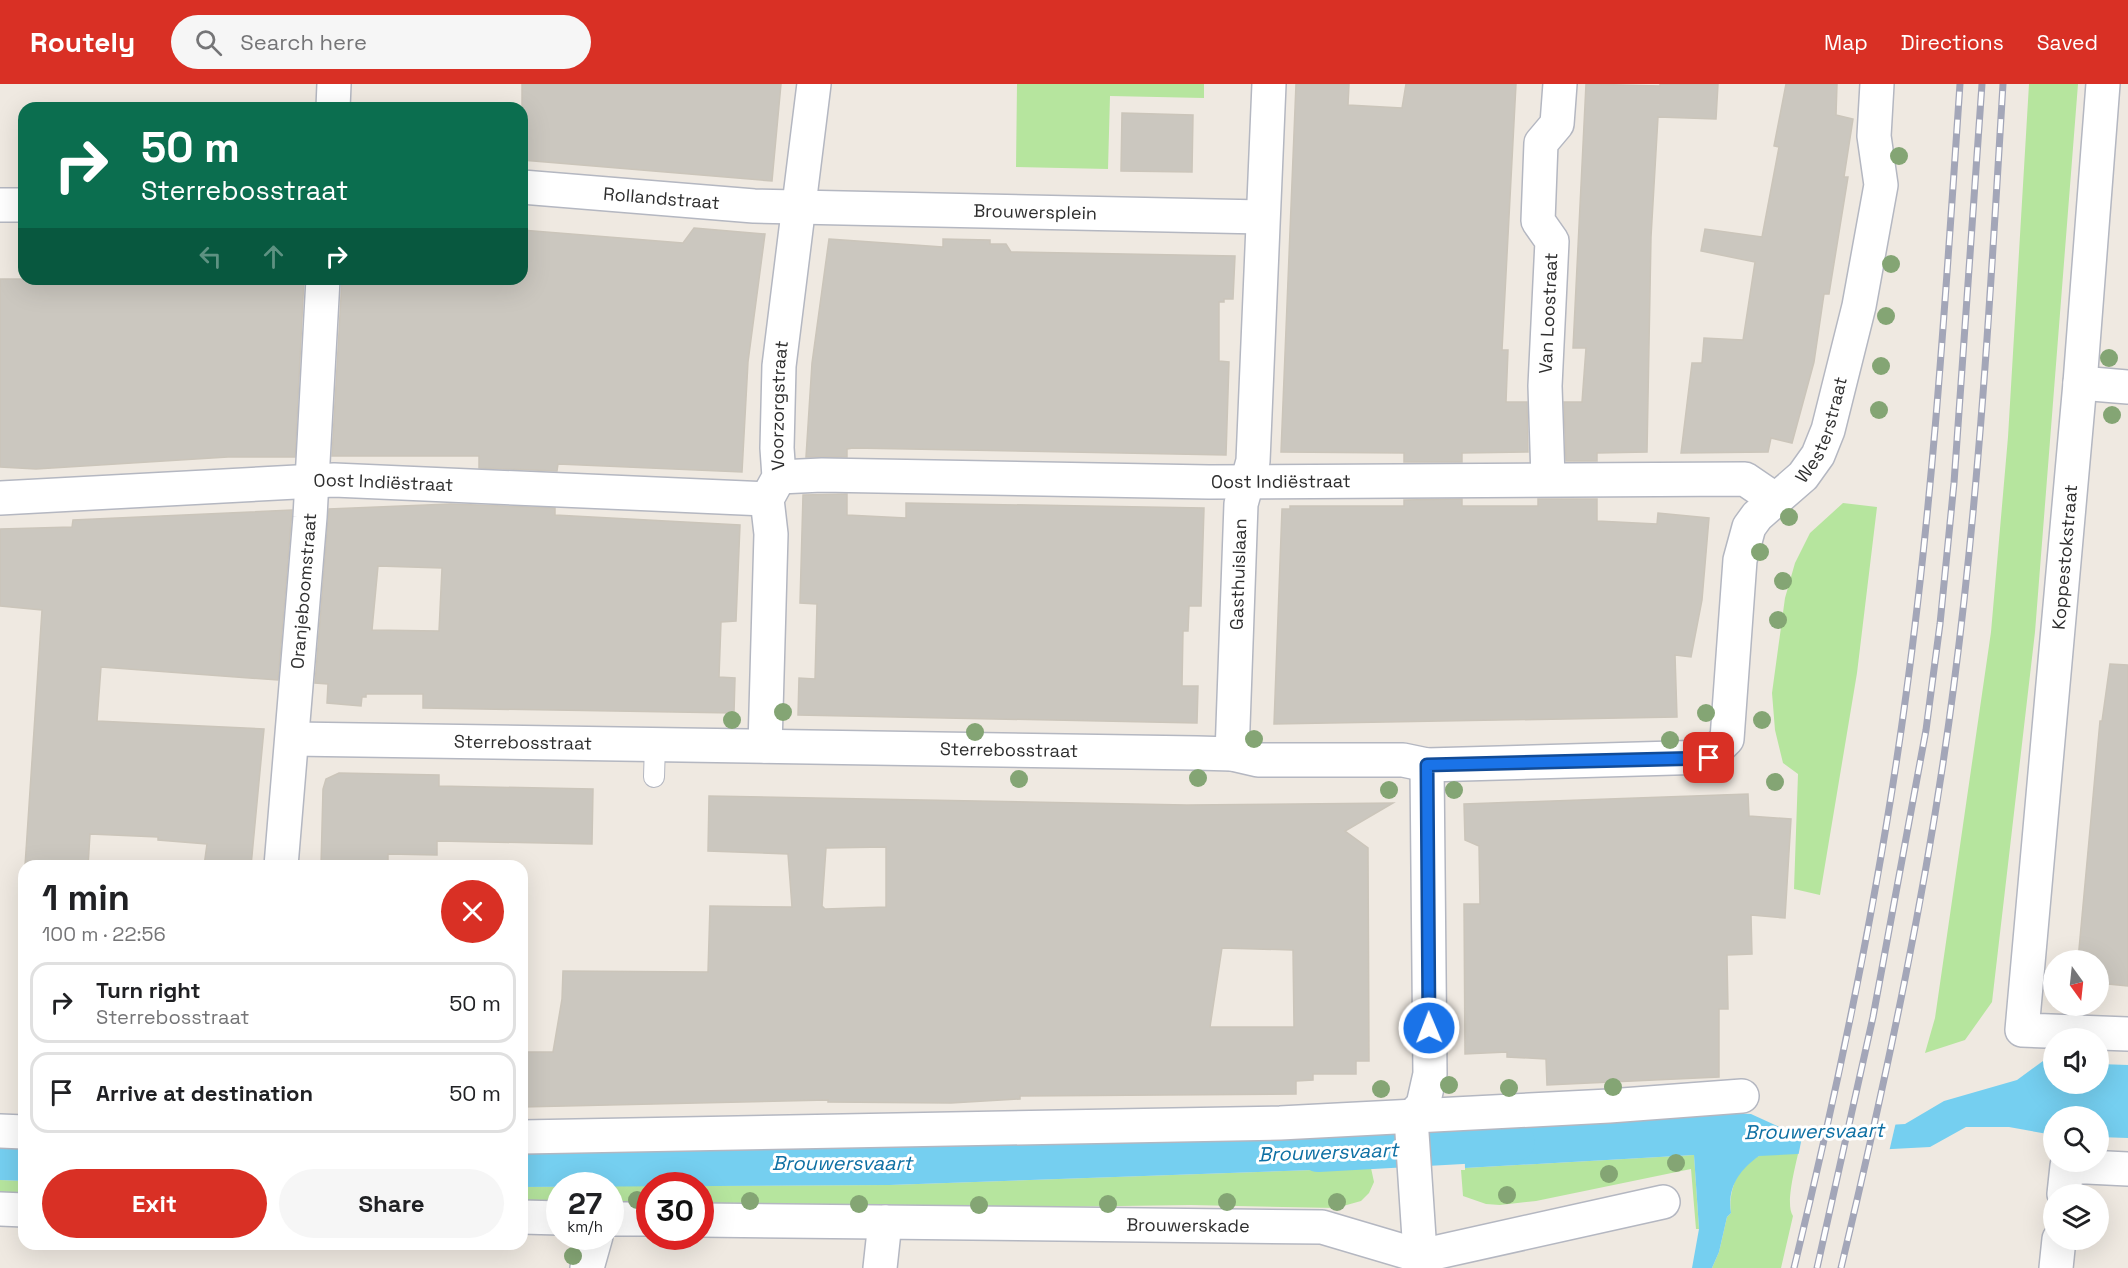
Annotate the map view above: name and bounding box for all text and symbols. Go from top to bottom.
search box [171,15,591,69]
text: Routely [30,24,135,60]
icon: search [192,26,225,59]
text: Search here [240,28,367,56]
text: Map [1824,29,1868,56]
text: Directions [1901,29,2004,56]
text: Saved [2037,29,2098,56]
text: 50 m [141,121,240,174]
icon: right [42,126,120,204]
text: Sterrebosstraat [141,173,348,208]
street label: Rollandstraat [602,182,721,214]
street label: Brouwersplein [973,199,1097,224]
icon: left [194,240,227,273]
icon: ahead [257,240,290,273]
icon: right [320,240,353,273]
street label: Van Loostraat [1534,252,1562,374]
street label: Voorzorgstraat [765,339,793,471]
street label: Westerstraat [1790,374,1852,487]
street label: Oost Indiëstraat [313,468,454,496]
street label: Oost Indiëstraat [1211,469,1351,493]
street label: Koppestokstraat [2047,483,2082,631]
street label: Oranjeboomstraat [285,512,321,670]
street label: Gasthuislaan [1224,518,1251,630]
street label: Sterrebosstraat [454,729,592,755]
pin [1683,732,1734,783]
street label: Sterrebosstraat [940,737,1078,762]
icon: arrive [1692,741,1725,774]
text: 1 min [42,875,130,921]
button: close [441,880,504,943]
text: 100 m · 22:56 [42,921,166,947]
north arrow [2043,950,2109,1016]
map controls [2043,950,2109,1250]
text: Turn right [96,976,201,1004]
icon: right [45,986,78,1019]
text: 50 m [449,989,501,1017]
position arrow [1397,996,1461,1060]
text: Sterrebosstraat [96,1004,250,1030]
button: sound [2043,1028,2109,1094]
icon: arrive [45,1076,78,1109]
text: Arrive at destination [96,1079,313,1107]
text: 50 m [449,1079,501,1107]
button: search [2043,1106,2109,1172]
water label: Brouwersvaart [1744,1117,1886,1145]
water label: Brouwersvaart [1257,1136,1400,1167]
water label: Brouwersvaart [772,1150,914,1176]
button: Exit [42,1169,267,1238]
button: Share [279,1169,504,1238]
speed limit sign: 30 [636,1172,714,1250]
text: 27 [568,1184,602,1223]
button: layers [2043,1184,2109,1250]
street label: Brouwerskade [1126,1213,1250,1237]
text: km/h [567,1217,603,1236]

